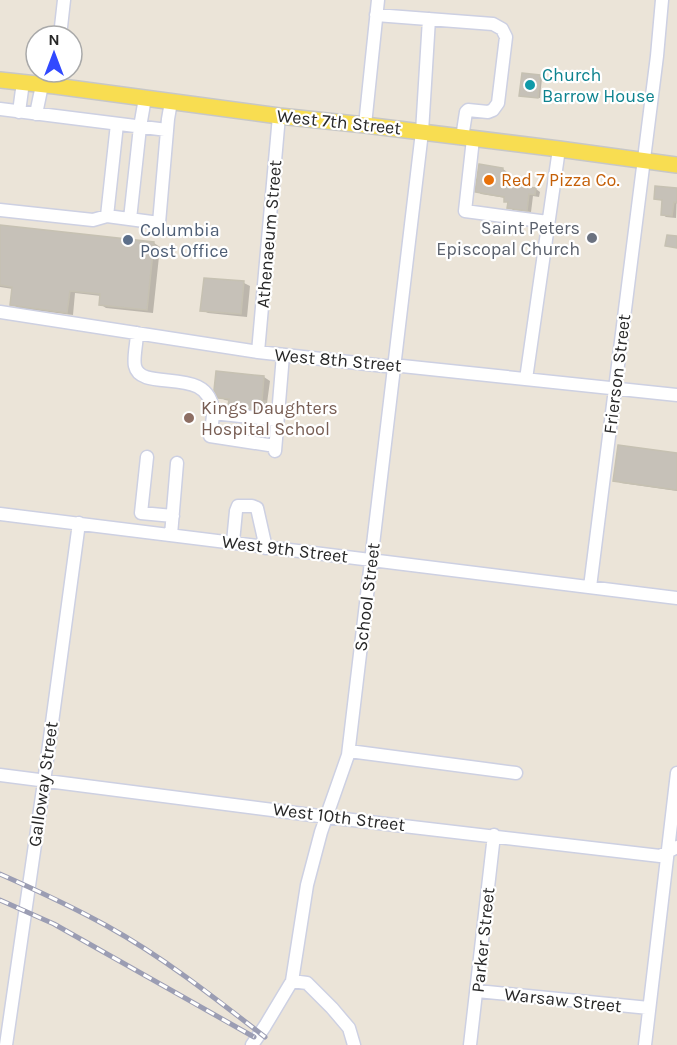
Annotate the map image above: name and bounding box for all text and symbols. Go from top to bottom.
north arrow [24,24,84,84]
text: N [48,30,60,49]
place label: Church Barrow House [542,64,655,107]
marker: Church Barrow House [523,78,537,92]
street label: West 7th Street [276,105,403,139]
street label: Athenaeum Street [252,159,286,309]
place label: Red 7 Pizza Co. [501,169,620,191]
marker: Red 7 Pizza Co. [482,173,496,187]
place label: Saint Peters Episcopal Church [436,217,580,260]
place label: Columbia Post Office [140,219,228,262]
marker: Saint Peters Episcopal Church [585,231,599,245]
marker: Columbia Post Office [121,233,135,247]
street label: Frierson Street [599,312,635,435]
street label: West 8th Street [273,343,403,377]
place label: Kings Daughters Hospital School [201,397,338,440]
marker: Kings Daughters Hospital School [182,411,196,425]
street label: West 9th Street [221,530,350,568]
street label: School Street [349,541,385,653]
street label: Galloway Street [23,720,63,848]
street label: West 10th Street [272,798,407,836]
street label: Parker Street [467,886,500,994]
street label: Warsaw Street [503,983,623,1017]

